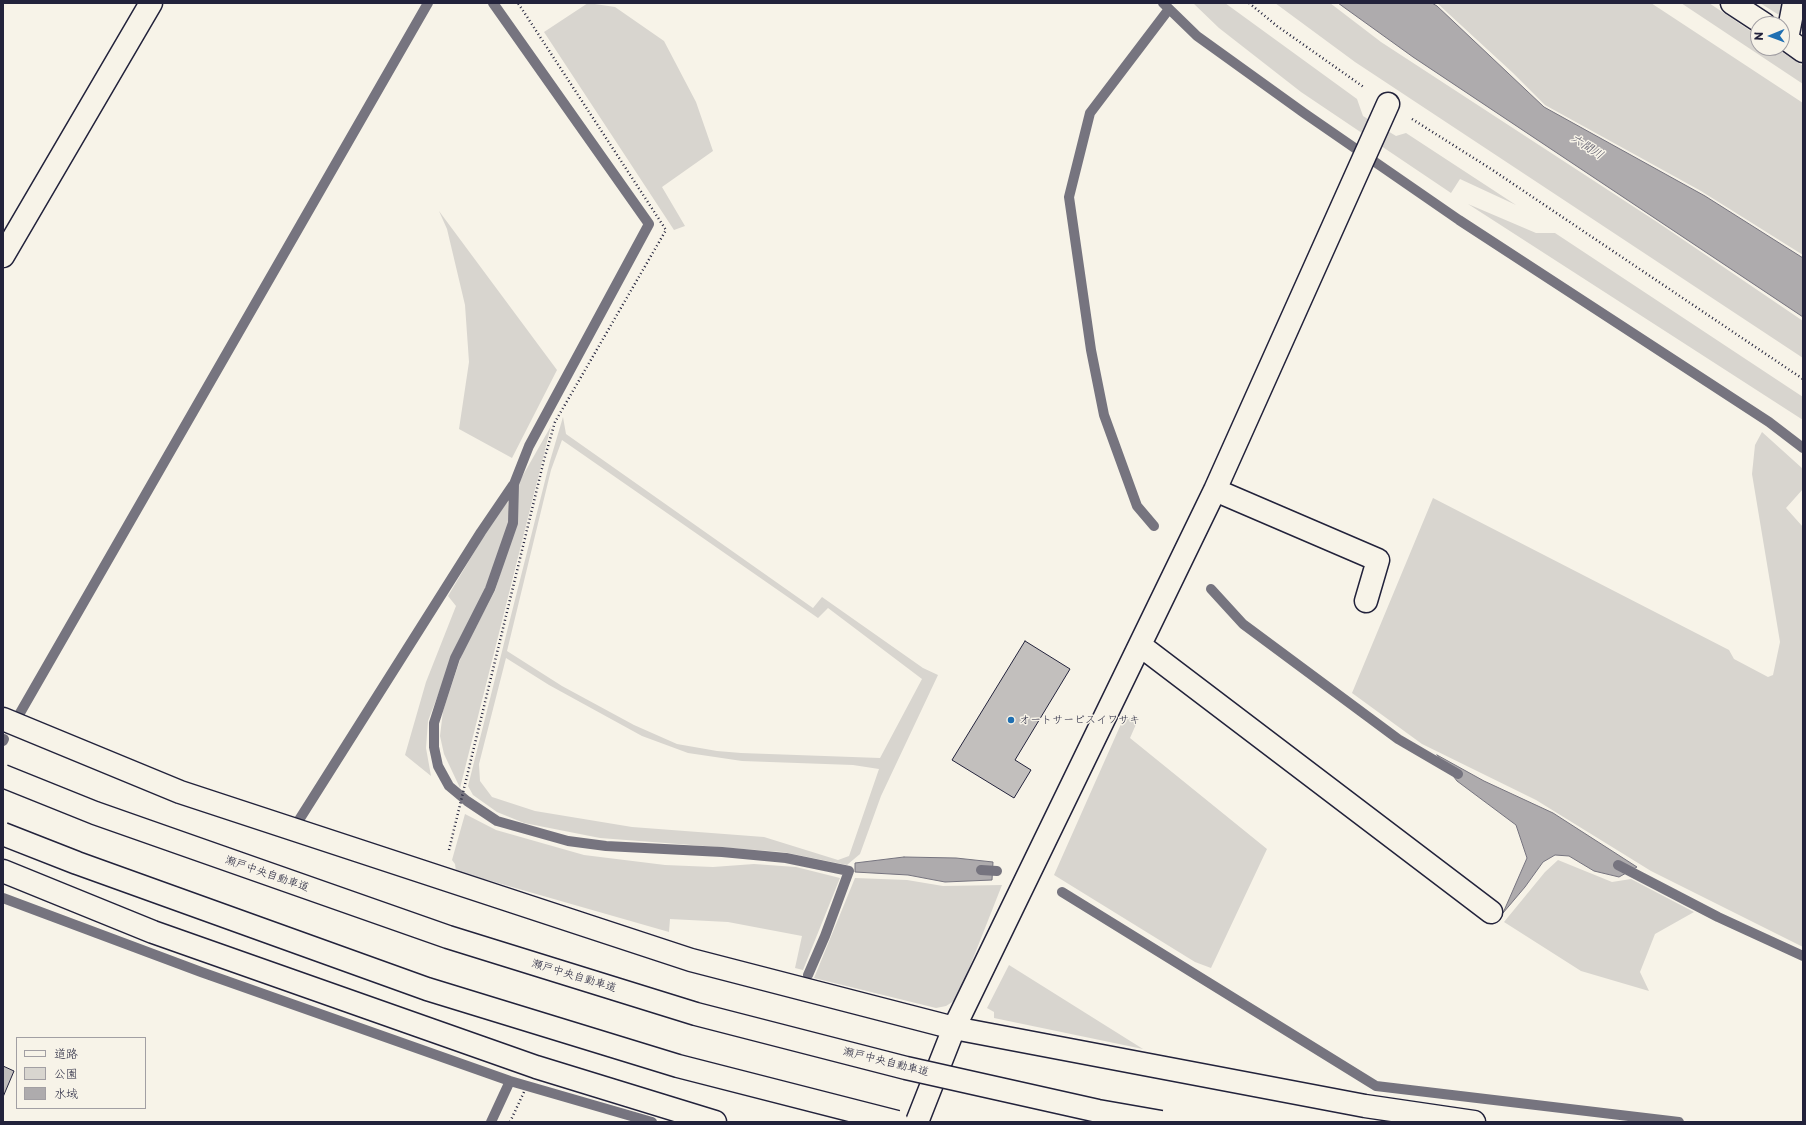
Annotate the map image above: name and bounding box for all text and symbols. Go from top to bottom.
north arrow [1750,16,1790,56]
text: N [1750,32,1767,41]
water label: 六間川 [1568,131,1606,163]
place label: オートサービスイワサキ [1019,713,1140,727]
marker: オートサービスイワサキ [1006,715,1016,725]
street label: 瀬戸中央自動車道 [223,853,311,895]
street label: 瀬戸中央自動車道 [530,957,618,995]
legend [16,1037,146,1109]
text: 道路 [54,1044,78,1062]
street label: 瀬戸中央自動車道 [842,1045,930,1079]
text: 公園 [54,1064,78,1082]
text: 水域 [54,1084,78,1102]

